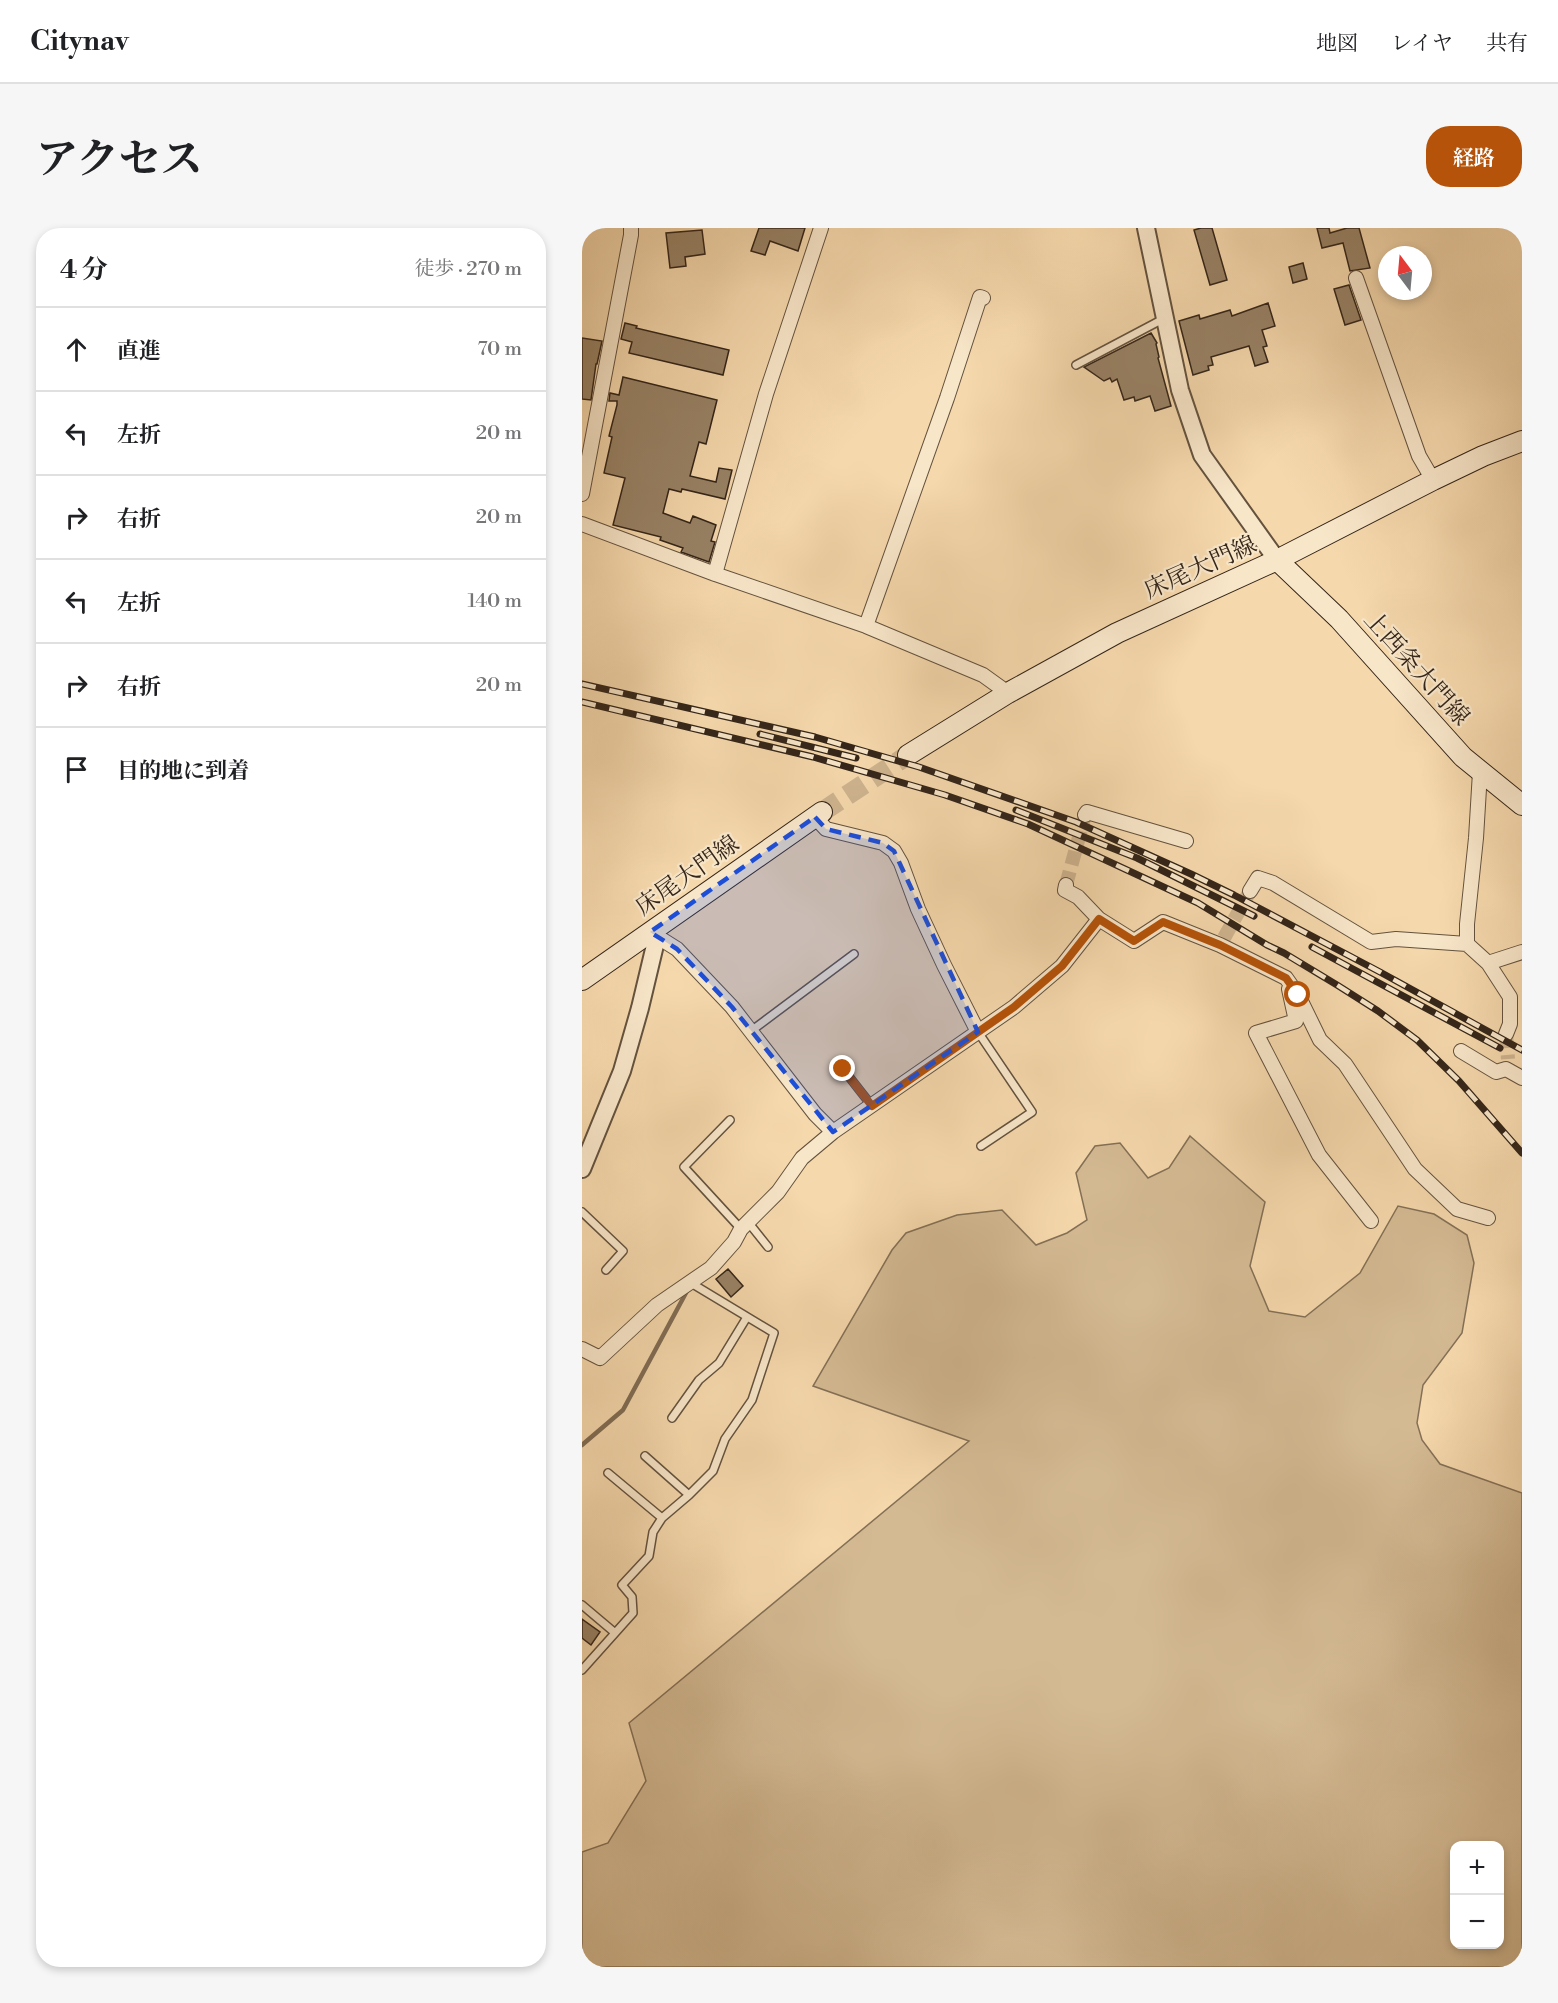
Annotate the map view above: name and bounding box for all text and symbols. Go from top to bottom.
text: Citynav [30,24,129,59]
text: 地図 [1316,31,1358,57]
text: レイヤ [1391,31,1453,57]
text: 共有 [1486,31,1528,57]
button: 経路 [1426,126,1522,187]
text: アクセス [36,134,203,187]
north arrow [1378,246,1432,300]
text: 4 分 [60,254,108,286]
text: 徒歩 · 270 m [415,257,522,282]
icon: ahead [60,333,93,366]
text: 70 m [478,337,522,362]
text: 直進 [117,338,161,365]
icon: left [60,417,93,450]
text: 20 m [476,421,522,446]
text: 左折 [117,422,161,449]
icon: right [60,501,93,534]
text: 20 m [476,505,522,530]
text: 右折 [117,506,161,533]
street label: 床尾大門線 [1139,530,1261,606]
icon: left [60,585,93,618]
text: 140 m [467,589,522,614]
text: 左折 [117,590,161,617]
street label: 上西条大門線 [1357,605,1476,732]
icon: right [60,669,93,702]
text: 20 m [476,673,522,698]
text: 右折 [117,674,161,701]
icon: arrive [60,753,93,786]
text: 目的地に到着 [117,758,249,785]
street label: 床尾大門線 [630,829,745,923]
route start [1284,981,1310,1007]
route end [829,1055,855,1081]
map controls [1450,1841,1504,1949]
button: + [1450,1841,1504,1895]
button: − [1450,1895,1504,1949]

